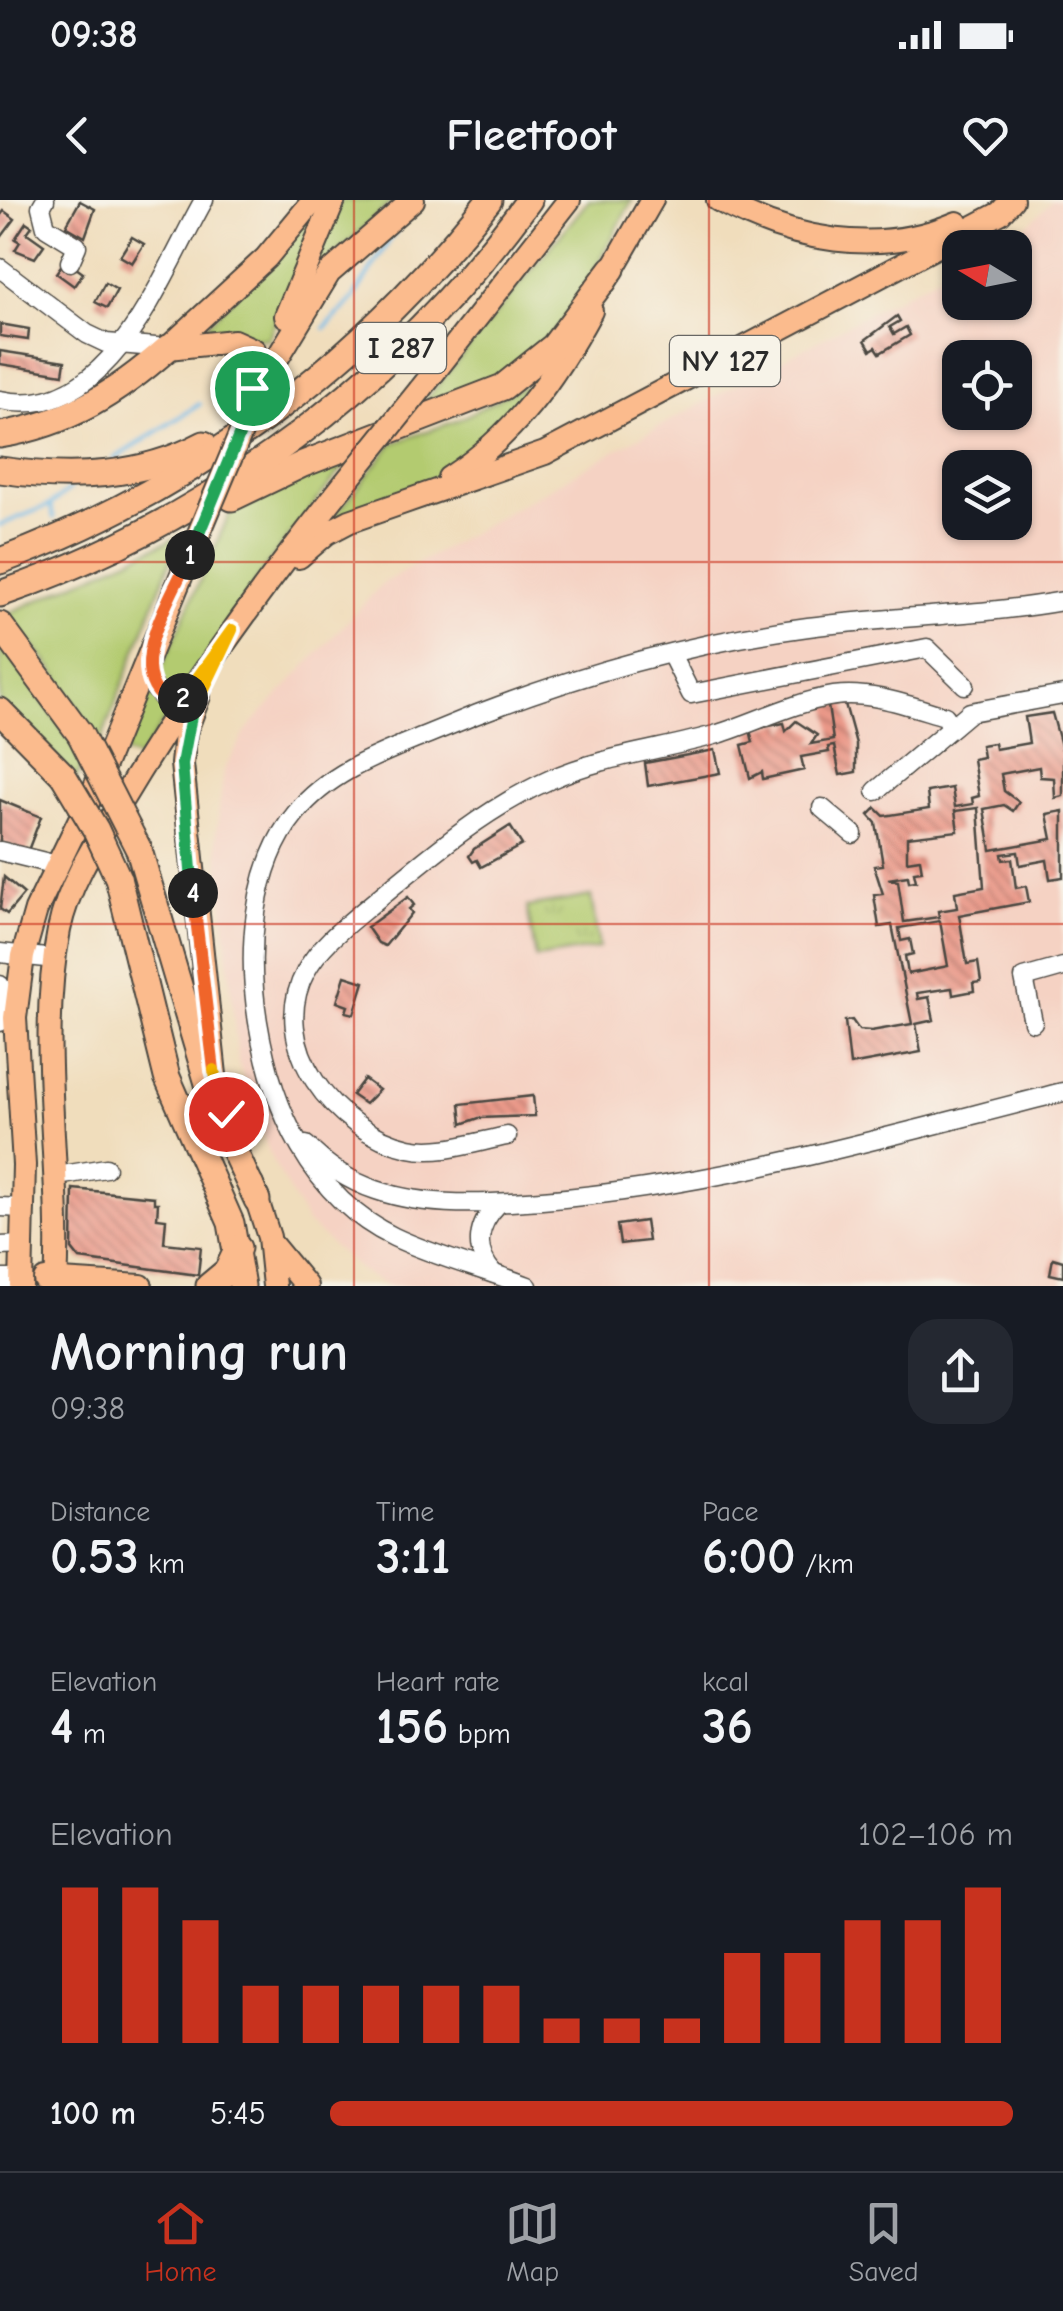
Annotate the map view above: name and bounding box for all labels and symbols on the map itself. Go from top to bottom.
north arrow [942,230,1032,320]
road number: I 287 [356,323,446,373]
road number: NY 127 [670,336,780,386]
pin [210,346,295,431]
pin: 1 [165,530,215,580]
pin: 2 [158,673,208,723]
pin: 4 [168,868,218,918]
pin [184,1072,269,1157]

